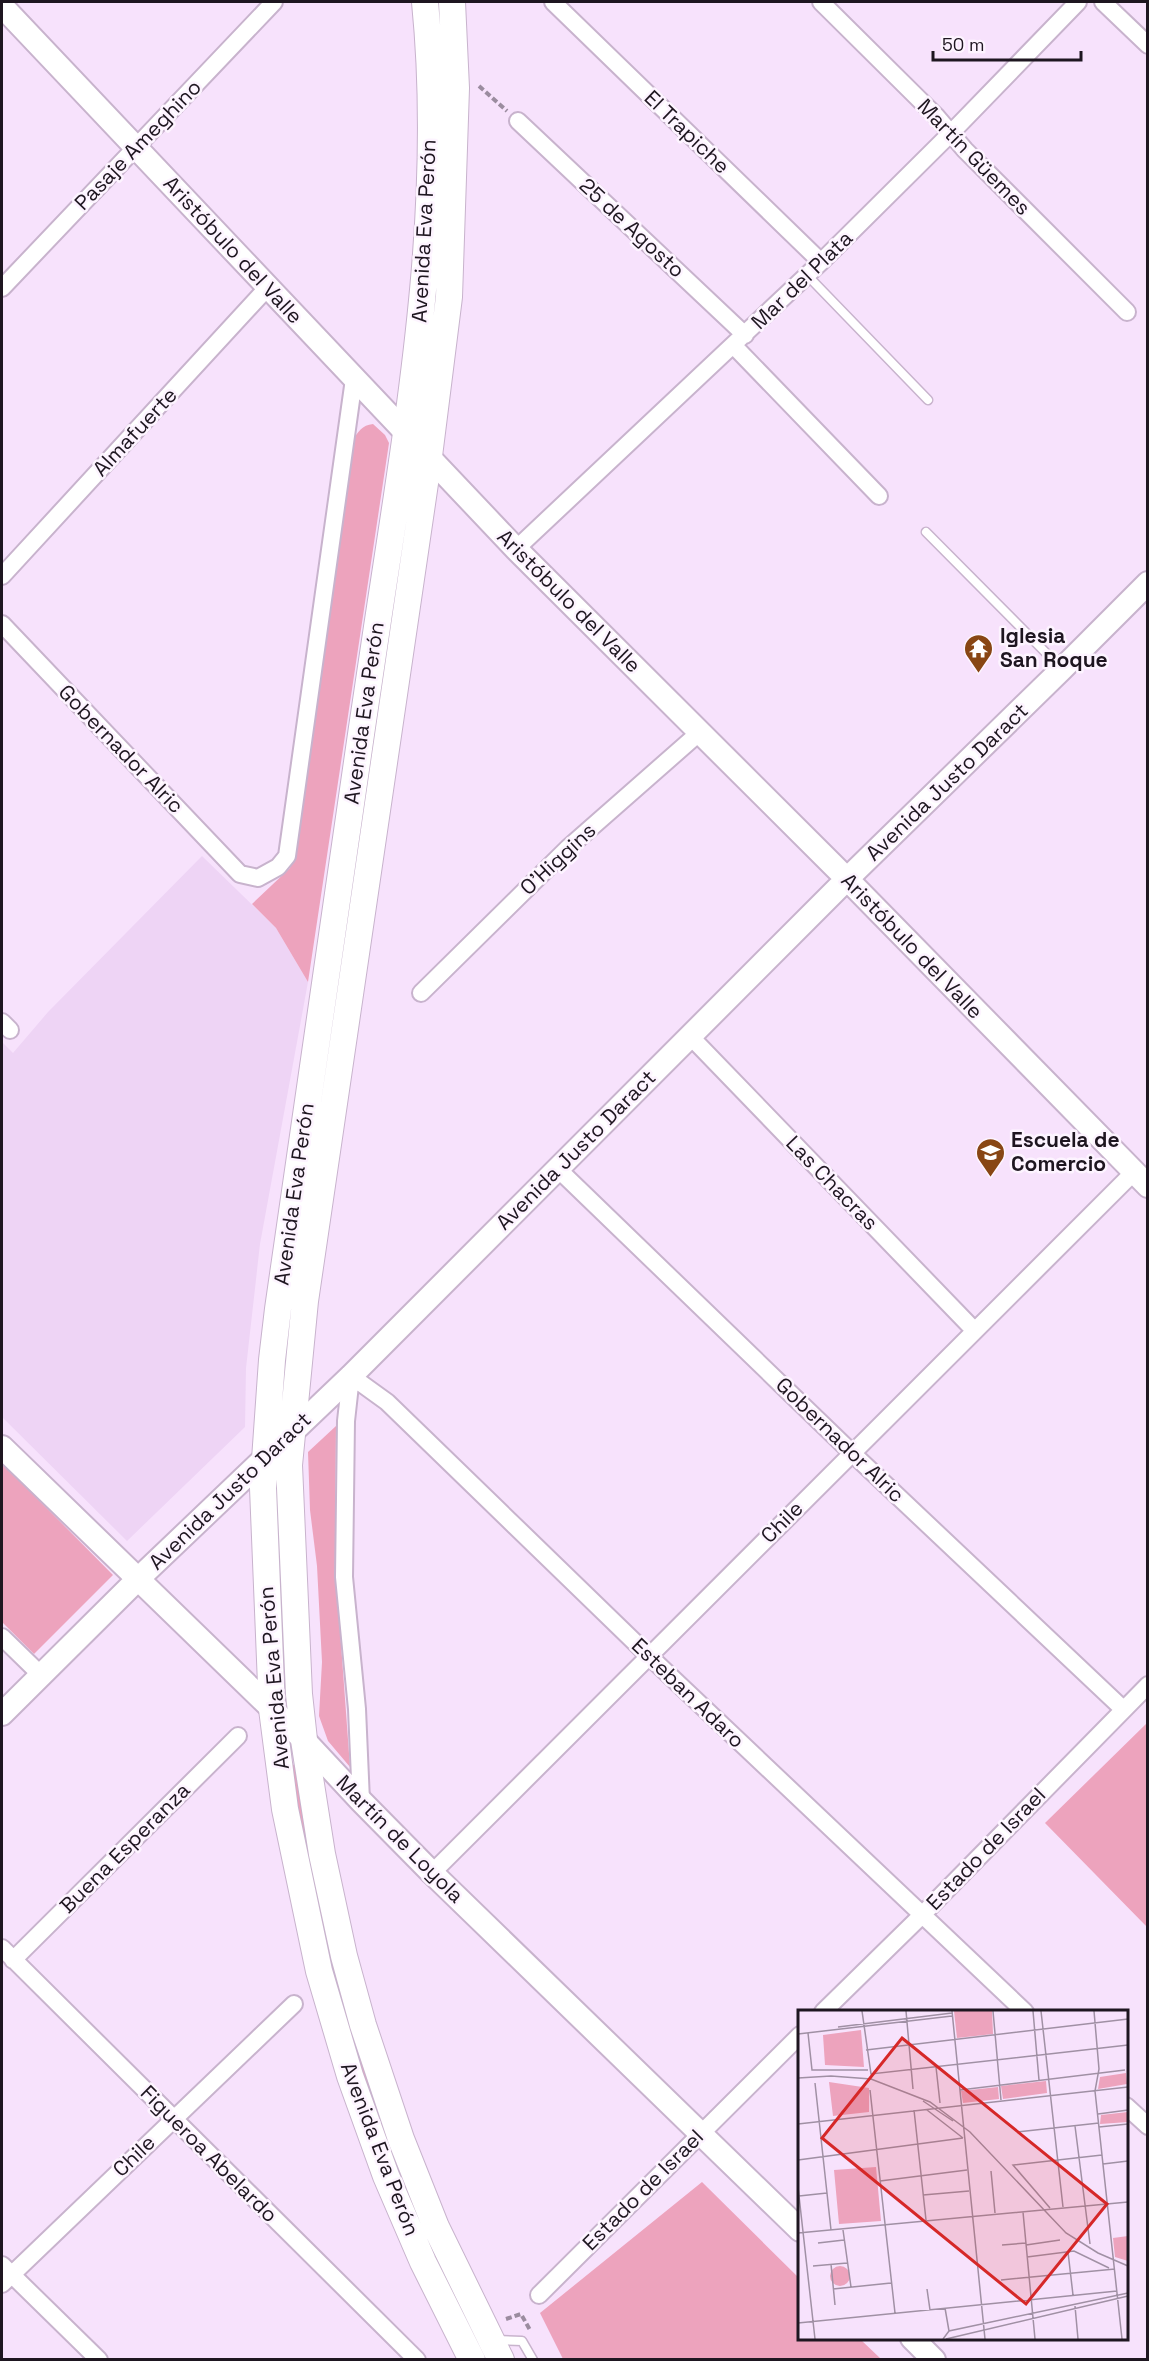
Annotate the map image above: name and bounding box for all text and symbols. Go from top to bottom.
scale bar [933,24,1082,62]
text: 50 m [942,33,984,56]
street label: Pasaje Ameghino [68,74,207,216]
street label: El Trapiche [639,84,736,179]
street label: Martín Güemes [912,93,1037,221]
street label: Avenida Eva Perón [405,139,442,323]
street label: Aristóbulo del Valle [158,170,309,329]
street label: 25 de Agosto [574,172,691,283]
street label: Mar del Plata [745,224,858,335]
street label: Almafuerte [87,381,183,482]
street label: Aristóbulo del Valle [492,523,647,678]
street label: Avenida Eva Perón [337,620,390,806]
place label: Iglesia San Roque [1000,622,1108,673]
temple icon: Iglesia San Roque [963,632,995,674]
street label: Gobernador Alric [53,679,190,819]
street label: Avenida Justo Daract [860,697,1034,866]
street label: O'Higgins [514,817,601,901]
street label: Aristóbulo del Valle [836,867,989,1024]
street label: Avenida Justo Daract [490,1064,661,1235]
street label: Avenida Eva Perón [267,1101,320,1287]
place label: Escuela de Comercio [1011,1126,1120,1177]
street label: Las Chacras [781,1130,884,1236]
school or university icon: Escuela de Comercio [974,1136,1006,1178]
street label: Gobernador Alric [770,1371,910,1508]
street label: Avenida Justo Daract [143,1406,317,1575]
street label: Chile [755,1495,809,1549]
street label: Avenida Eva Perón [252,1585,295,1771]
street label: Esteban Adaro [626,1632,751,1754]
street label: Martín de Loyola [331,1769,470,1908]
street label: Buena Esperanza [54,1777,196,1919]
street label: Estado de Israel [920,1782,1051,1916]
inset map [798,2010,1128,2340]
street label: Avenida Eva Perón [335,2058,426,2239]
street label: Figueroa Abelardo [135,2079,284,2228]
street label: Estado de Israel [576,2123,709,2256]
street label: Chile [107,2129,161,2182]

